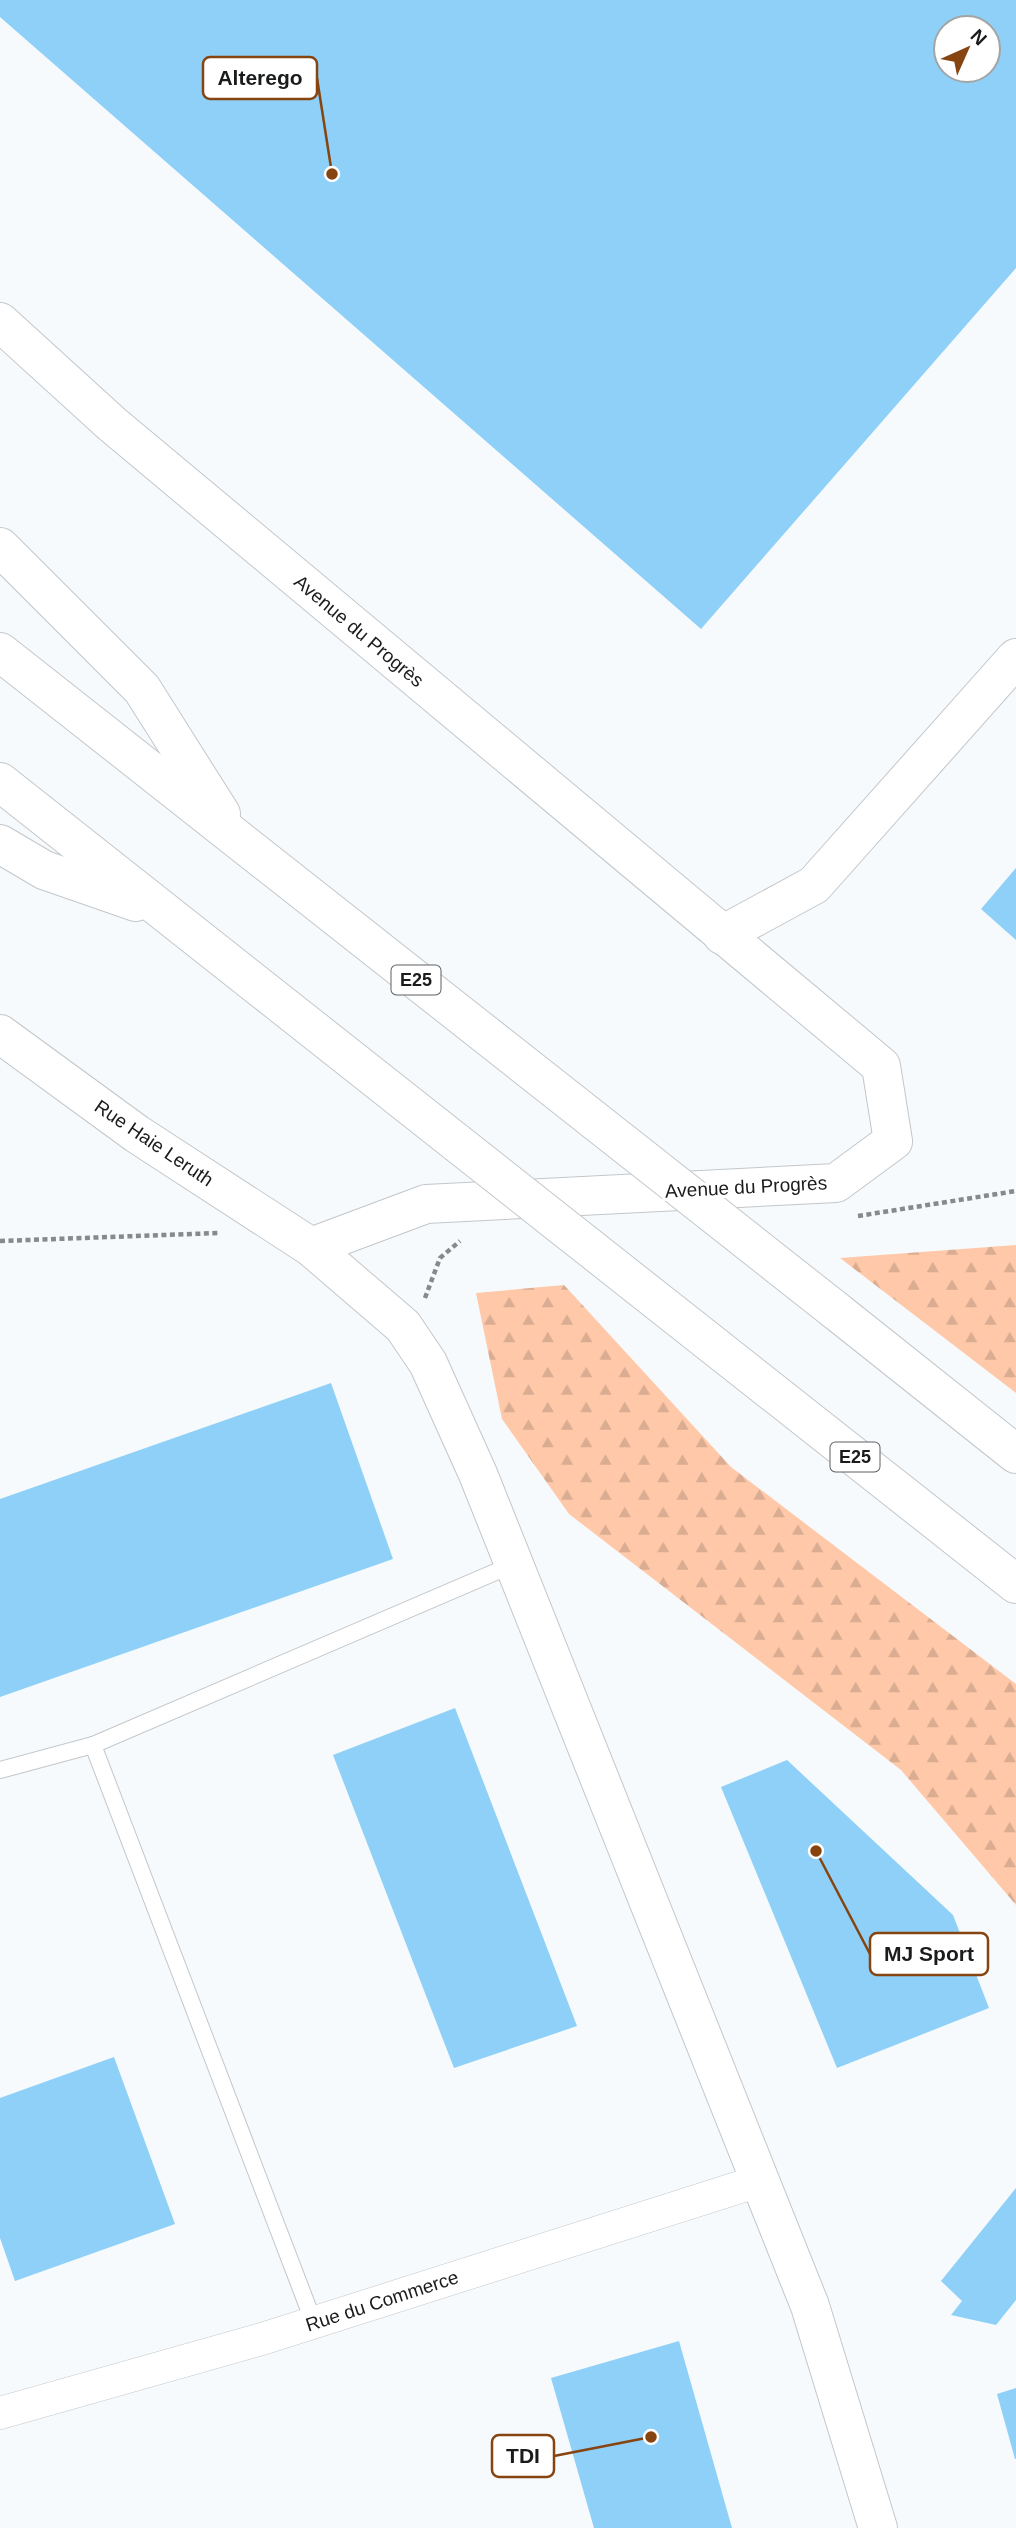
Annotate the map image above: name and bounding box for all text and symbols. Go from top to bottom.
north arrow [932,14,1002,84]
text: N [966,25,991,50]
callout: Alterego [203,57,317,99]
text: Alterego [217,66,303,89]
street label: Avenue du Progrès [290,571,428,691]
road number: E25 [392,965,440,995]
street label: Rue Haie Leruth [91,1096,217,1190]
street label: Avenue du Progrès [664,1172,828,1202]
road number: E25 [830,1442,880,1472]
callout: MJ Sport [870,1933,988,1975]
text: MJ Sport [884,1942,974,1965]
street label: Rue du Commerce [303,2266,461,2336]
callout: TDI [492,2435,554,2477]
text: TDI [506,2444,540,2467]

